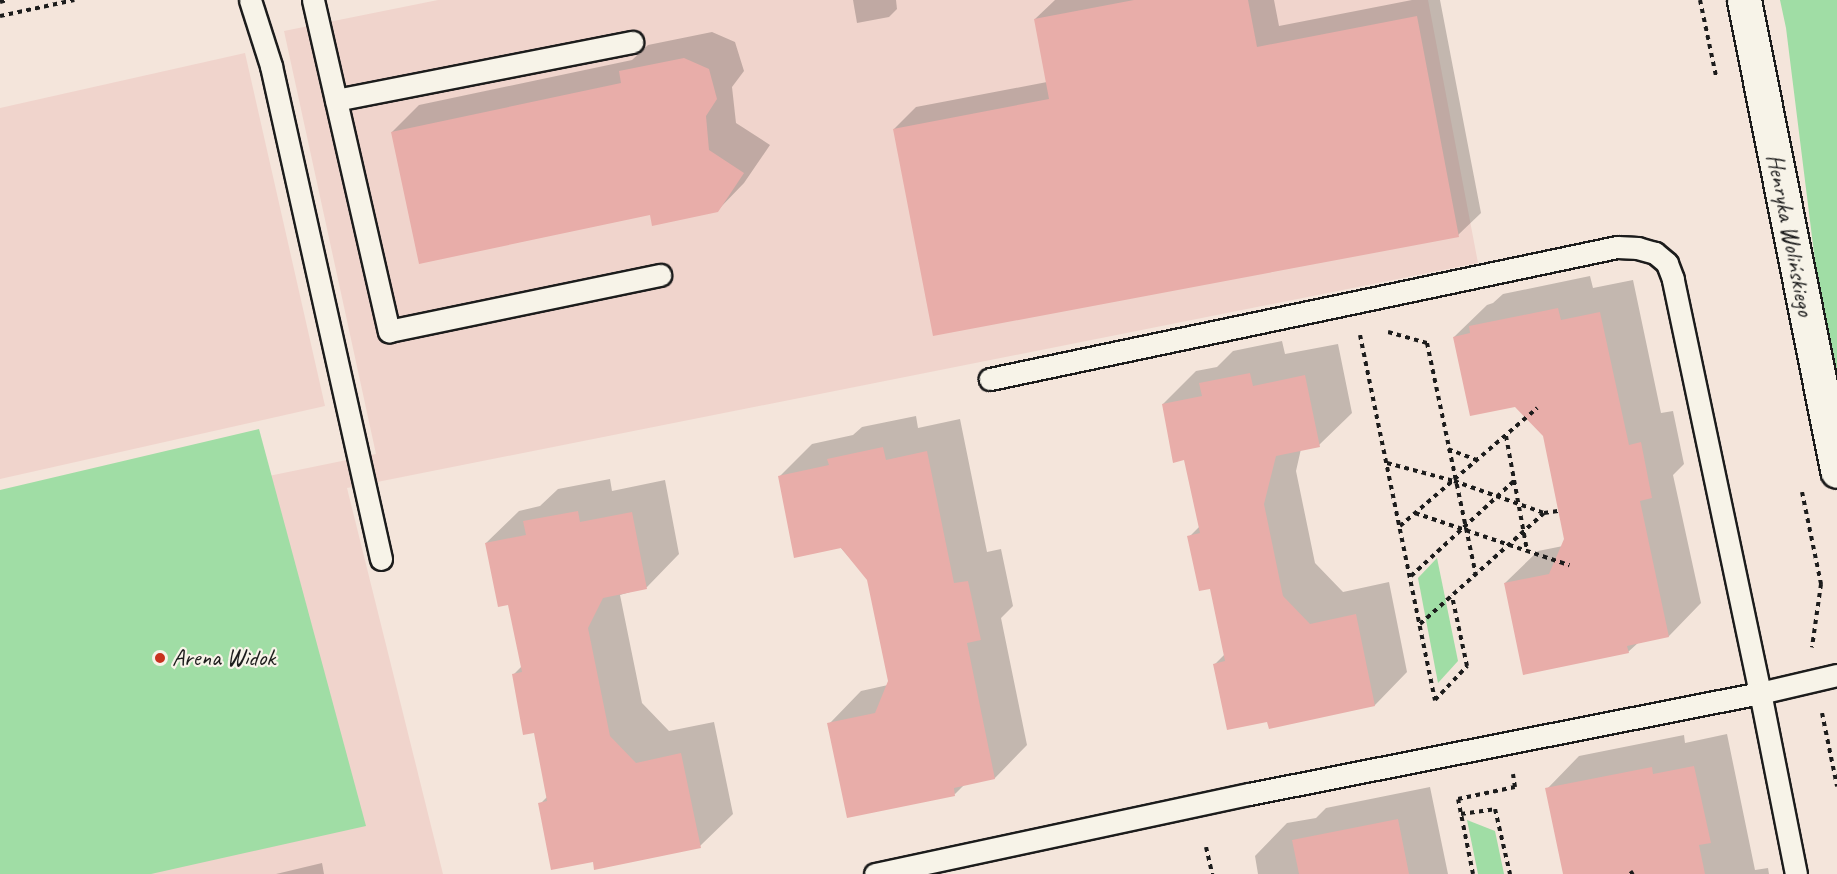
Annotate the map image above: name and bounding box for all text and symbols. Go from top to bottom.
street label: Henryka Wolińskiego [1760,152,1820,318]
place label: Arena Widok [172,644,276,672]
marker: Arena Widok [153,651,167,665]

